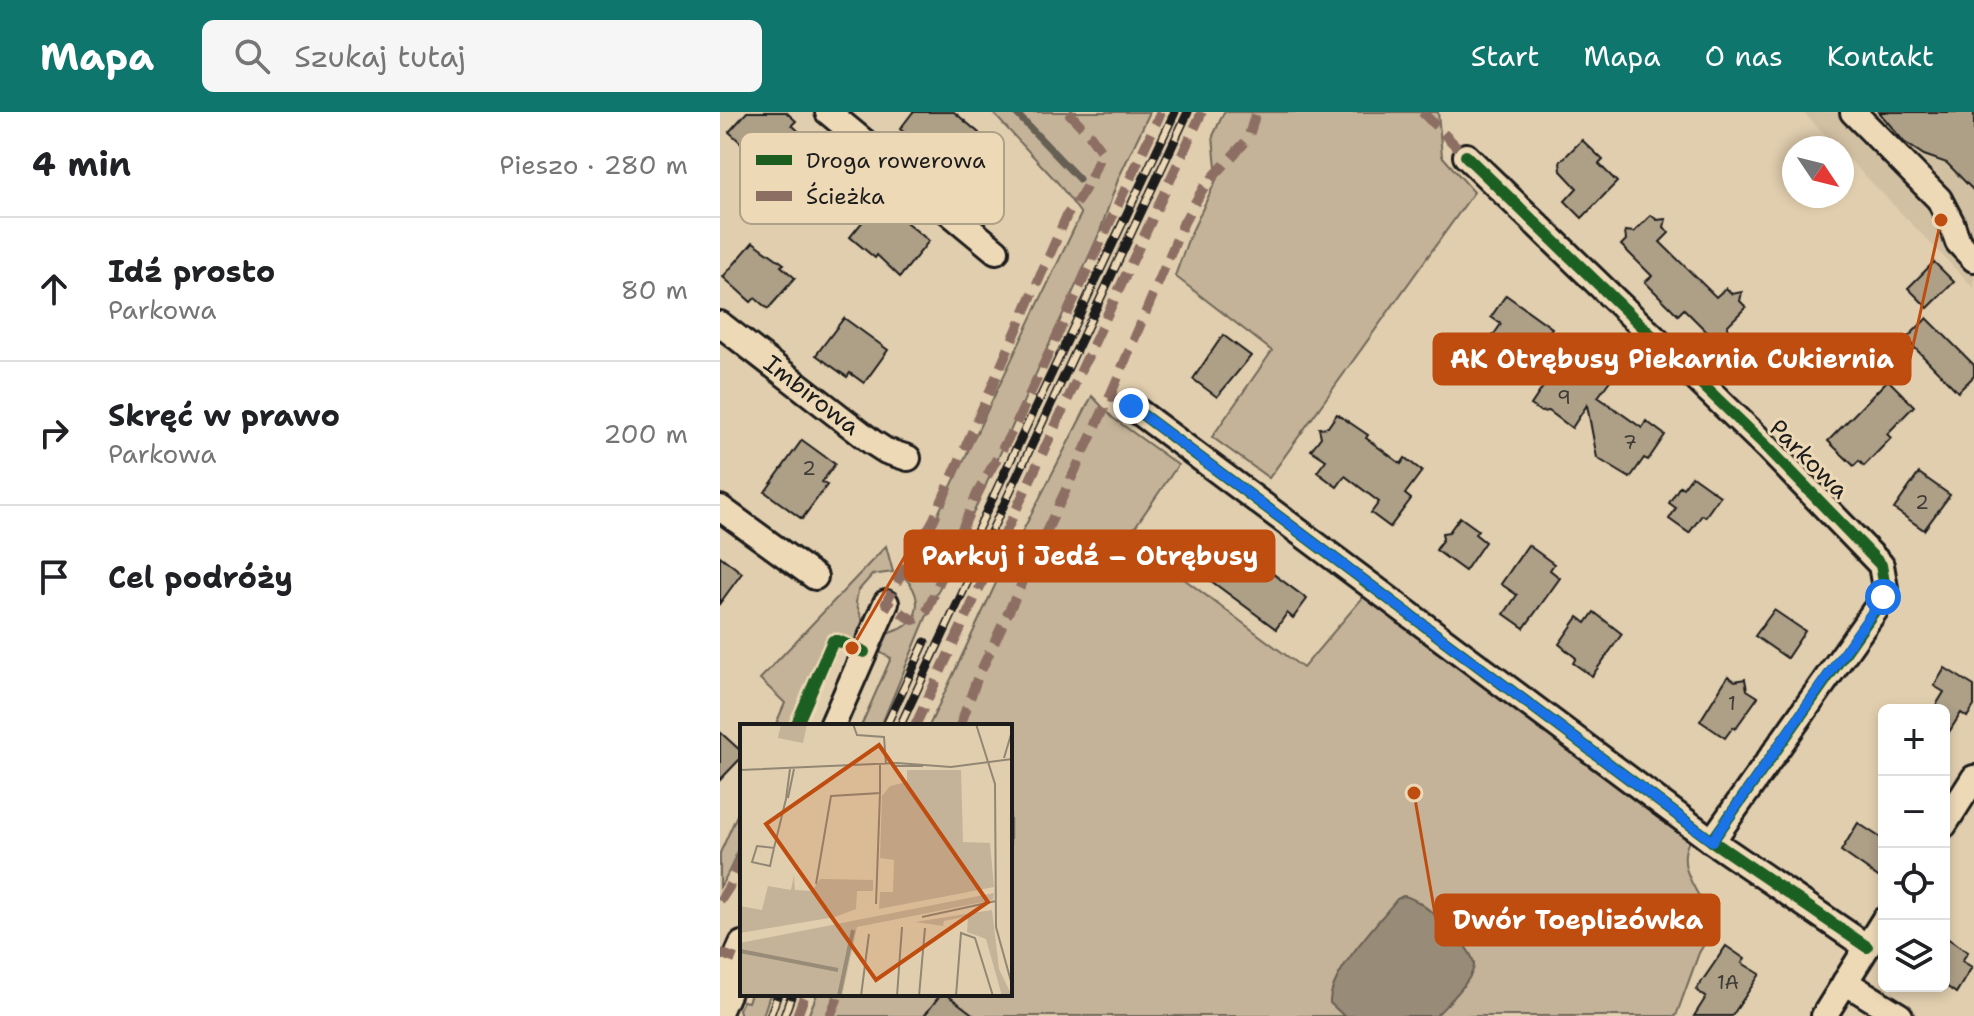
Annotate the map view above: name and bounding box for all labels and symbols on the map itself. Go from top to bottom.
legend [740,132,1004,224]
north arrow [1782,136,1854,208]
text: Droga rowerowa [806,146,986,175]
text: Ścieżka [806,182,885,211]
callout: AK Otrębusy Piekarnia Cukiernia [1434,334,1910,384]
text: AK Otrębusy Piekarnia Cukiernia [1450,341,1894,376]
street label: Imbirowa [757,348,866,443]
house number: 9 [1557,384,1571,410]
route end [1113,388,1149,424]
street label: Parkowa [1762,412,1856,506]
house number: 7 [1623,429,1637,455]
house number: 2 [802,455,816,481]
house number: 2 [1915,489,1929,515]
callout: Parkuj i Jedź – Otrębusy [905,531,1274,581]
text: Parkuj i Jedź – Otrębusy [922,538,1258,573]
route start [1865,579,1901,615]
house number: 1 [1728,690,1736,716]
inset map [740,724,1012,996]
callout: Dwór Toeplizówka [1436,895,1719,945]
text: Dwór Toeplizówka [1453,902,1703,937]
house number: 1A [1717,969,1739,995]

